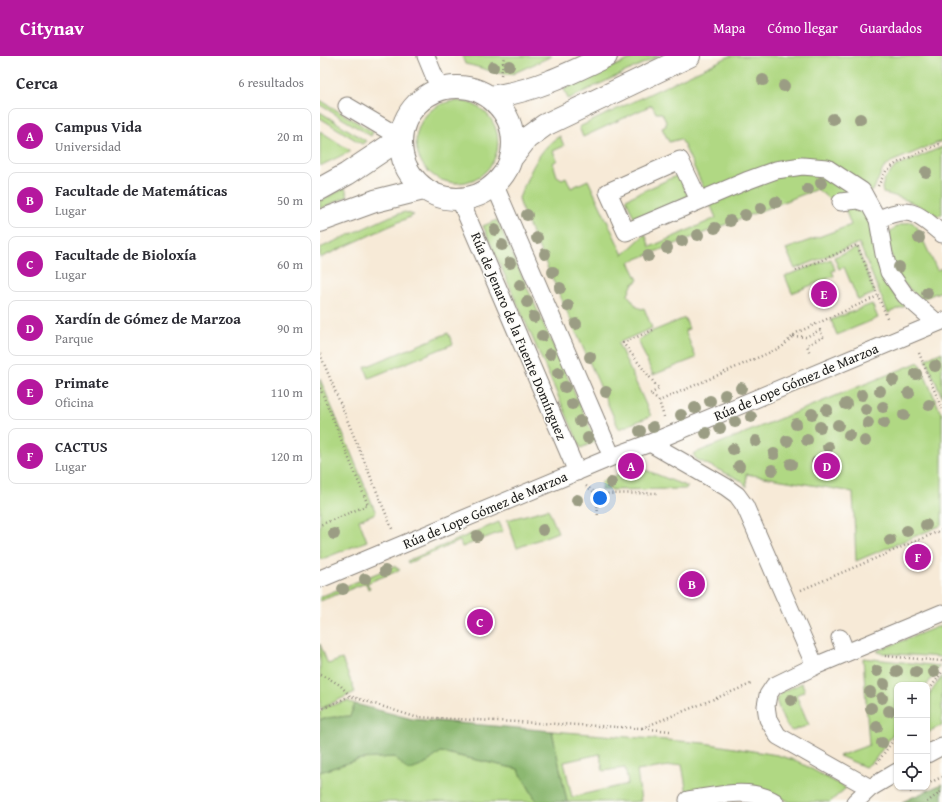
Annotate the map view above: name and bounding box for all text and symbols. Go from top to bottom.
text: Citynav [20,14,84,42]
text: Mapa [713,18,745,38]
text: Cómo llegar [767,18,838,38]
text: Guardados [860,18,922,38]
text: Cerca [16,70,58,95]
text: 6 resultados [238,73,304,92]
text: Campus Vida [55,116,142,137]
text: A [26,127,34,146]
text: 20 m [277,127,303,146]
text: Universidad [55,137,121,156]
text: Facultade de Matemáticas [55,180,228,201]
text: B [26,191,34,210]
text: 50 m [277,191,303,210]
text: Lugar [55,201,86,220]
street label: Rúa de Jenaro de la Fuente Domínguez [466,229,572,443]
text: Facultade de Bioloxía [55,244,196,265]
text: C [26,255,34,274]
text: 60 m [277,255,303,274]
text: Lugar [55,265,86,284]
pin: E [811,279,837,309]
text: Xardín de Gómez de Marzoa [55,308,241,329]
text: D [26,319,34,338]
text: 90 m [277,319,303,338]
text: Parque [55,329,93,348]
street label: Rúa de Lope Gómez de Marzoa [711,338,882,426]
text: Primate [55,372,109,393]
text: E [27,383,33,402]
text: 110 m [271,383,303,402]
text: Oficina [55,393,94,412]
text: CACTUS [55,436,108,457]
text: F [27,447,33,466]
text: 120 m [271,447,303,466]
pin: A [618,451,644,481]
pin: D [814,451,840,481]
text: Lugar [55,457,86,476]
street label: Rúa de Lope Gómez de Marzoa [400,466,571,554]
your location [590,488,610,508]
pin: F [905,542,931,572]
pin: B [679,569,705,599]
pin: C [467,607,493,637]
map controls [894,682,930,790]
button: + [894,682,930,718]
button: − [894,718,930,754]
button: locate [894,754,930,790]

